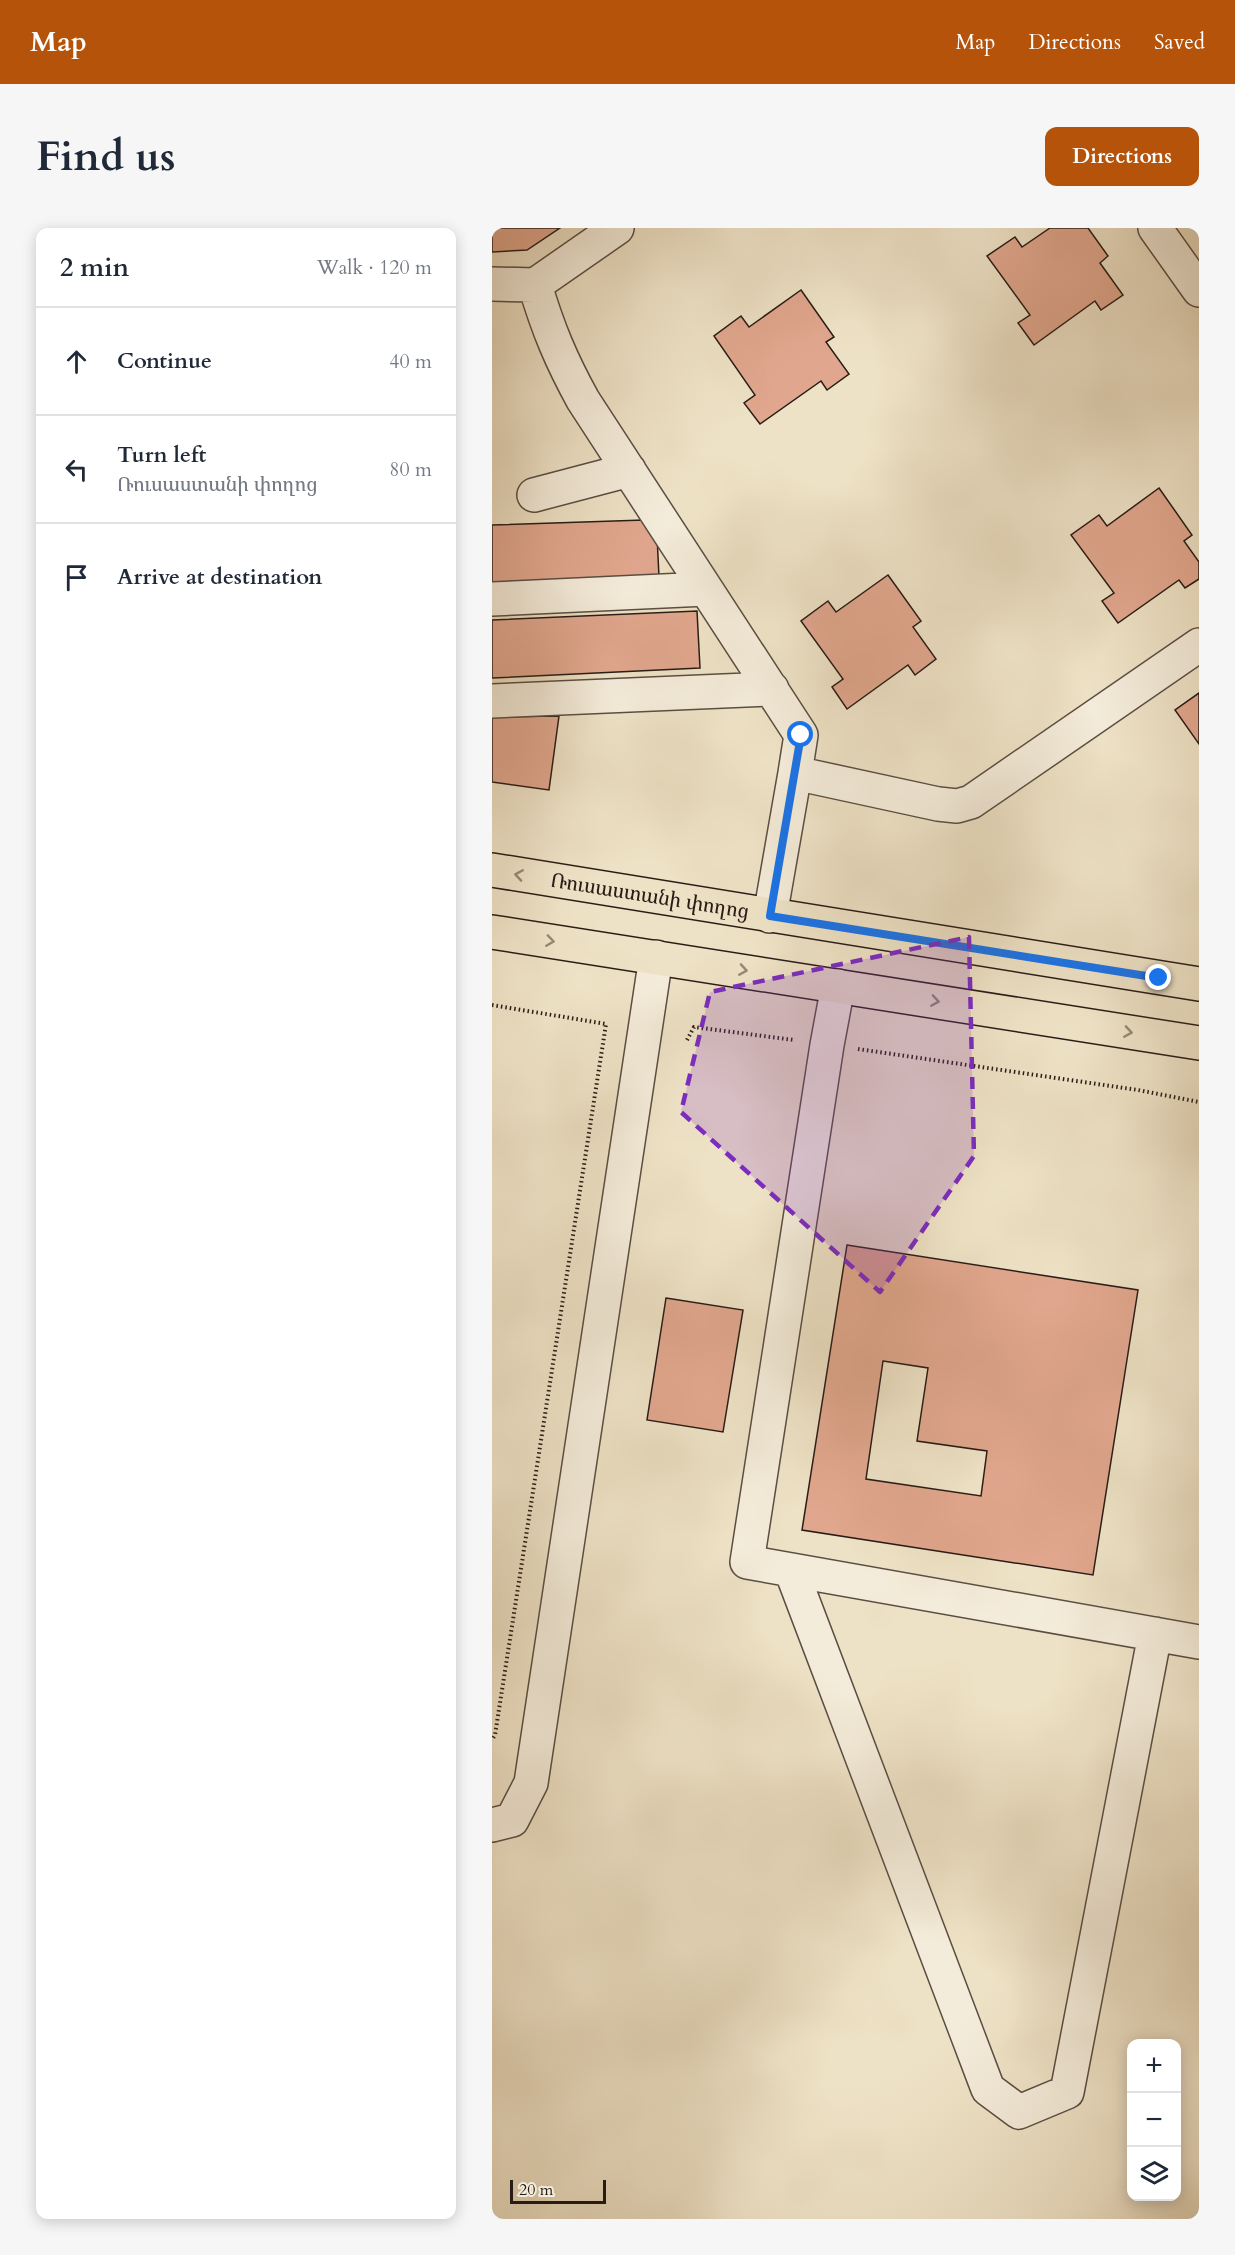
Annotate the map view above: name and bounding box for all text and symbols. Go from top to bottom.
text: Map [30,23,87,61]
text: Map [955,28,995,57]
text: Directions [1028,28,1121,57]
text: Saved [1154,28,1205,57]
button: Directions [1045,127,1199,186]
text: Find us [36,128,176,185]
text: 2 min [60,250,129,285]
text: Walk · 120 m [317,254,432,281]
icon: ahead [60,345,93,378]
text: Continue [117,346,212,376]
text: 40 m [389,348,432,375]
text: Turn left [117,440,206,470]
icon: left [60,453,93,486]
text: 80 m [389,456,432,483]
text: Ռուսաստանի փողոց [117,471,317,498]
icon: arrive [60,561,93,594]
text: Arrive at destination [117,562,322,592]
route start [787,721,813,747]
street label: Ռուսաստանի փողոց [549,866,751,925]
one-way arrow [515,869,524,881]
one-way arrow [544,934,554,947]
one-way arrow [738,964,747,976]
route end [1145,964,1171,990]
one-way arrow [931,995,940,1007]
one-way arrow [1122,1025,1132,1038]
map controls [1127,2039,1181,2201]
button: + [1127,2039,1181,2093]
button: − [1127,2093,1181,2147]
button: layers [1127,2147,1181,2201]
scale bar [510,2177,606,2204]
text: 20 m [519,2179,553,2201]

